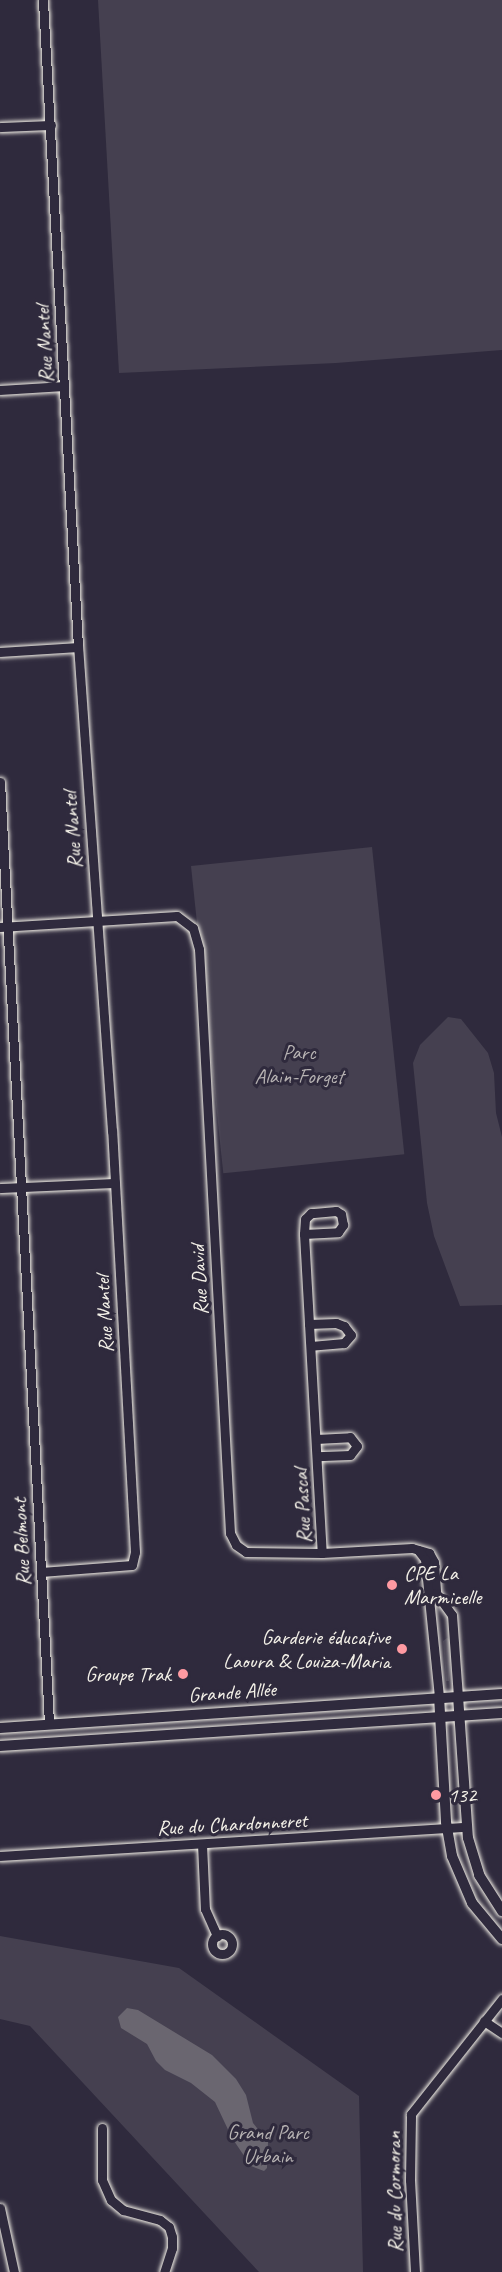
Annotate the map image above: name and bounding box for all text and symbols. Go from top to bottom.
street label: Rue Nantel [29,304,59,384]
street label: Rue Nantel [57,790,87,870]
park label: Parc Alain-Forget [255,1039,343,1089]
street label: Rue David [185,1244,213,1316]
street label: Rue Nantel [89,1274,119,1354]
street label: Rue Pascal [287,1468,317,1544]
street label: Rue Belmont [6,1497,36,1587]
place label: CPE La Marmicelle [404,1560,481,1610]
marker: CPE La Marmicelle [385,1578,399,1592]
place label: Garderie éducative Laoura & Louiza-Maria [223,1624,390,1674]
marker: Garderie éducative Laoura & Louiza-Maria [395,1642,409,1656]
place label: Groupe Trak [86,1661,171,1687]
marker: Groupe Trak [176,1667,190,1681]
street label: Grande Allée [187,1676,277,1708]
place label: 132 [448,1782,476,1808]
marker: 132 [429,1788,443,1802]
street label: Rue du Chardonneret [156,1807,308,1841]
park label: Grand Parc Urbain [227,2119,309,2169]
street label: Rue du Cormoran [380,2131,408,2253]

